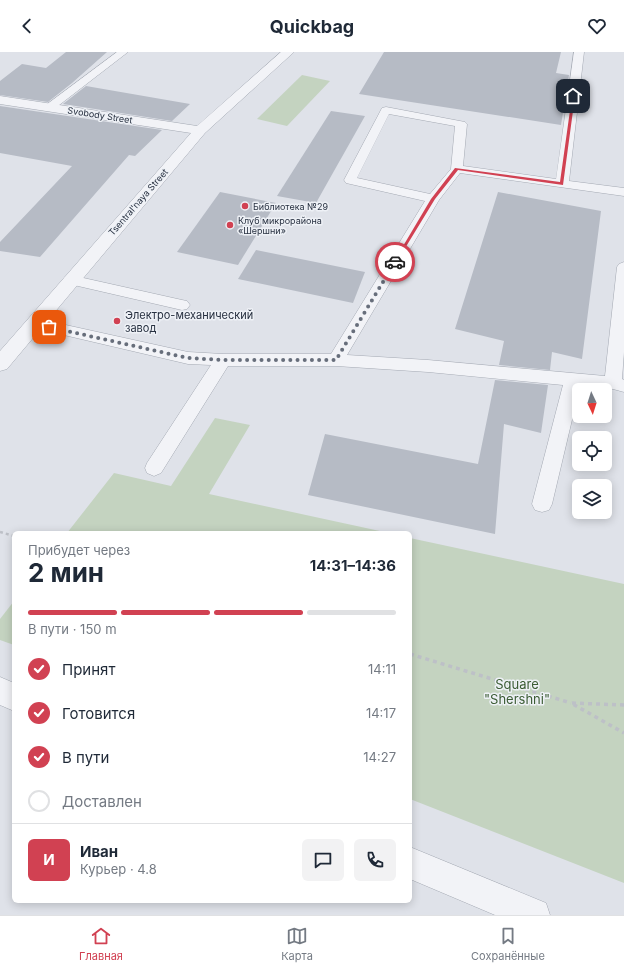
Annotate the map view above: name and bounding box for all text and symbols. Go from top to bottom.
icon: back [16,15,38,37]
icon: heart [586,15,608,37]
text: Quickbag [270,16,354,37]
pin [556,79,590,113]
icon: home [562,85,584,107]
street label: Svobody Street [67,104,133,126]
street label: Tsentral'naya Street [106,166,170,238]
marker: Библиотека №29 [240,201,250,211]
place label: Библиотека №29 [253,201,328,212]
place label: Клуб микрорайона «Шершни» [238,215,322,236]
marker: Клуб микрорайона «Шершни» [225,220,235,230]
courier [375,242,415,282]
icon: car [384,251,406,273]
place label: Электро-механический завод [125,308,253,335]
pin [32,310,66,344]
icon: bag [38,316,60,338]
marker: Электро-механический завод [112,316,122,326]
north arrow [572,383,612,423]
map controls [572,383,612,519]
button: locate [572,431,612,471]
button: layers [572,479,612,519]
text: Прибудет через [28,542,130,558]
text: 14:31–14:36 [310,556,396,575]
text: 2 мин [28,557,104,588]
text: В пути · 150 m [28,621,117,637]
icon: check [28,658,50,680]
text: Принят [62,660,115,679]
text: 14:11 [368,661,396,677]
park label: Square "Shershni" [484,676,550,707]
icon: check [28,702,50,724]
text: Готовится [62,704,135,723]
text: 14:17 [366,705,396,721]
icon: check [28,746,50,768]
text: В пути [62,748,109,767]
text: 14:27 [363,749,396,765]
text: Доставлен [62,792,142,811]
button: chat [302,839,344,881]
button: phone [354,839,396,881]
text: Иван [80,842,118,861]
text: И [43,850,55,869]
text: Курьер · 4.8 [80,861,157,877]
tab: Главная [79,925,123,963]
tab: Карта [281,925,313,963]
tab: Сохранённые [471,925,545,963]

